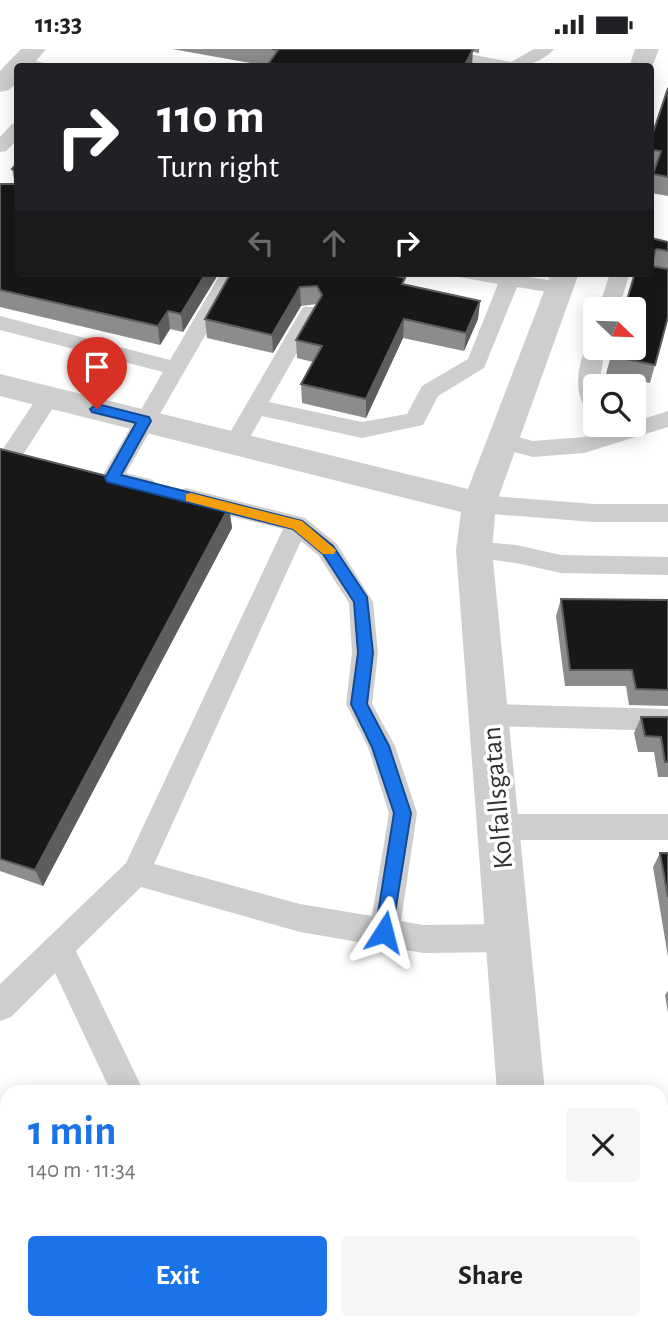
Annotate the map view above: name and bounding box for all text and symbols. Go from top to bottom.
text: 11:33 [35,11,82,37]
icon: right [42,91,133,182]
text: 110 m [157,93,265,142]
text: Turn right [157,151,279,183]
icon: left [242,224,280,262]
icon: ahead [315,224,353,262]
icon: right [388,224,426,262]
north arrow [583,297,646,361]
map controls [583,297,646,437]
pin [67,337,127,409]
icon: arrive [78,348,116,386]
button: search [583,374,646,437]
street label: Kolfallsgatan [478,725,518,870]
position arrow [347,895,421,969]
button: close [566,1108,640,1182]
text: 1 min [28,1110,117,1152]
text: 140 m · 11:34 [28,1159,136,1182]
button: Exit [28,1236,327,1316]
button: Share [341,1236,640,1316]

